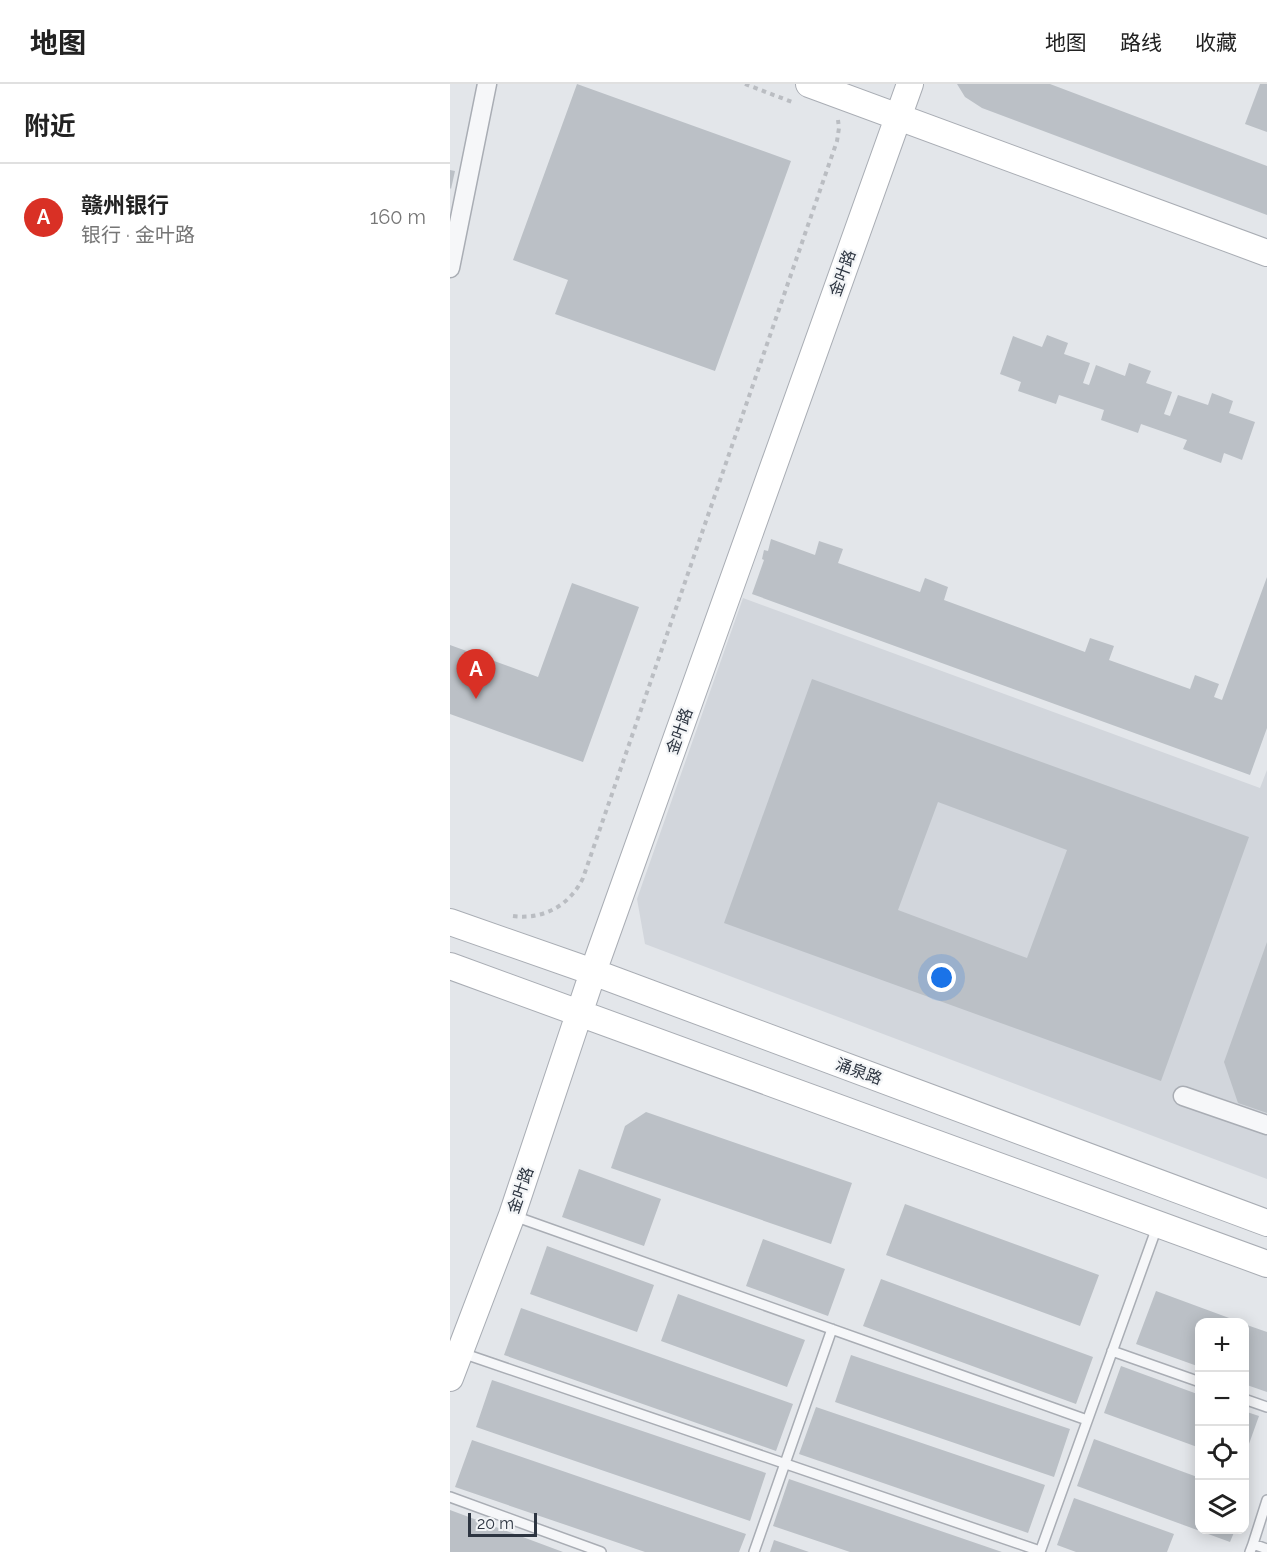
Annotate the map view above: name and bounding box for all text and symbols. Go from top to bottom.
text: 地图 [30,27,86,60]
text: 地图 [1045,30,1087,55]
text: 路线 [1120,30,1162,55]
text: 收藏 [1195,30,1237,55]
text: 附近 [24,111,76,141]
text: 赣州银行 [81,192,169,218]
text: A [37,205,50,229]
text: 160 m [370,205,426,229]
text: 银行 · 金叶路 [81,223,195,247]
street label: 金叶路 [825,247,860,299]
pin: A [456,650,496,699]
street label: 金叶路 [662,705,697,757]
your location [927,963,956,992]
street label: 涌泉路 [833,1054,885,1089]
street label: 金叶路 [504,1164,537,1216]
map controls [1195,1318,1249,1534]
button: + [1195,1318,1249,1372]
button: − [1195,1372,1249,1426]
button: locate [1195,1426,1249,1480]
button: layers [1195,1480,1249,1534]
scale bar [468,1510,537,1538]
text: 20 m [477,1514,514,1533]

